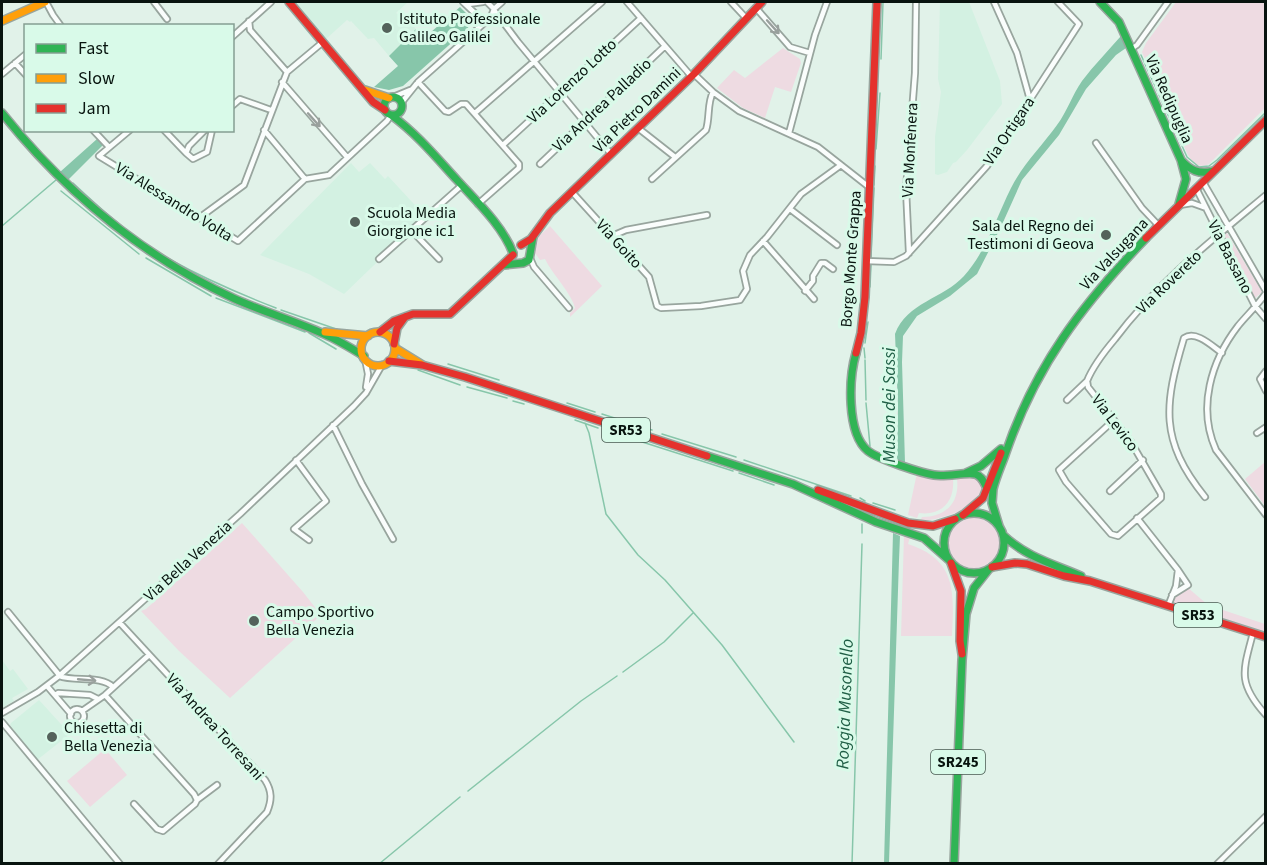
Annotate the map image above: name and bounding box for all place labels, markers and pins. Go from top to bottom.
place label: Istituto Professionale Galileo Galilei [399,8,541,48]
marker: Istituto Professionale Galileo Galilei [380,21,394,35]
place label: Scuola Media Giorgione ic1 [367,202,456,242]
marker: Scuola Media Giorgione ic1 [348,215,362,229]
place label: Sala del Regno dei Testimoni di Geova [967,215,1094,255]
marker: Sala del Regno dei Testimoni di Geova [1099,228,1113,242]
place label: Campo Sportivo Bella Venezia [266,601,374,641]
marker: Campo Sportivo Bella Venezia [247,614,261,628]
place label: Chiesetta di Bella Venezia [64,717,152,757]
marker: Chiesetta di Bella Venezia [45,730,59,744]

